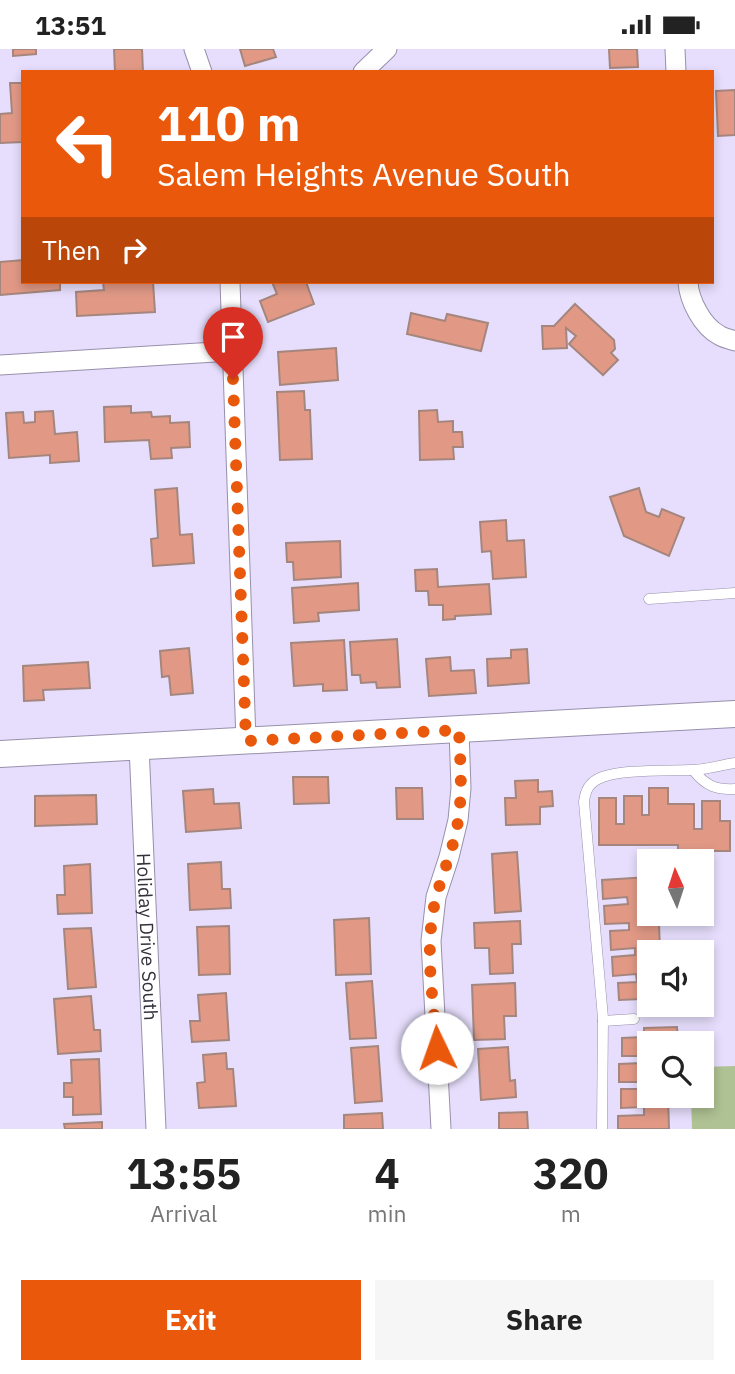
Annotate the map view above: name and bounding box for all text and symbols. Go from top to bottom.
text: 13:51 [35,8,106,42]
text: 110 m [157,91,301,154]
icon: left [42,98,133,189]
text: Salem Heights Avenue South [157,153,571,195]
icon: right [115,231,153,269]
text: Then [42,233,101,267]
pin [203,307,263,379]
icon: arrive [214,318,252,356]
north arrow [637,849,714,926]
map controls [637,849,714,1108]
street label: Holiday Drive South [132,853,163,1021]
button: sound [637,940,714,1017]
position arrow [400,1011,474,1085]
button: search [637,1031,714,1108]
text: 13:55 [126,1146,241,1201]
text: 4 [374,1146,400,1201]
text: 320 [533,1146,609,1201]
text: Arrival [150,1198,217,1228]
text: min [368,1198,406,1228]
text: m [561,1198,581,1228]
button: Exit [21,1280,361,1360]
button: Share [375,1280,714,1360]

